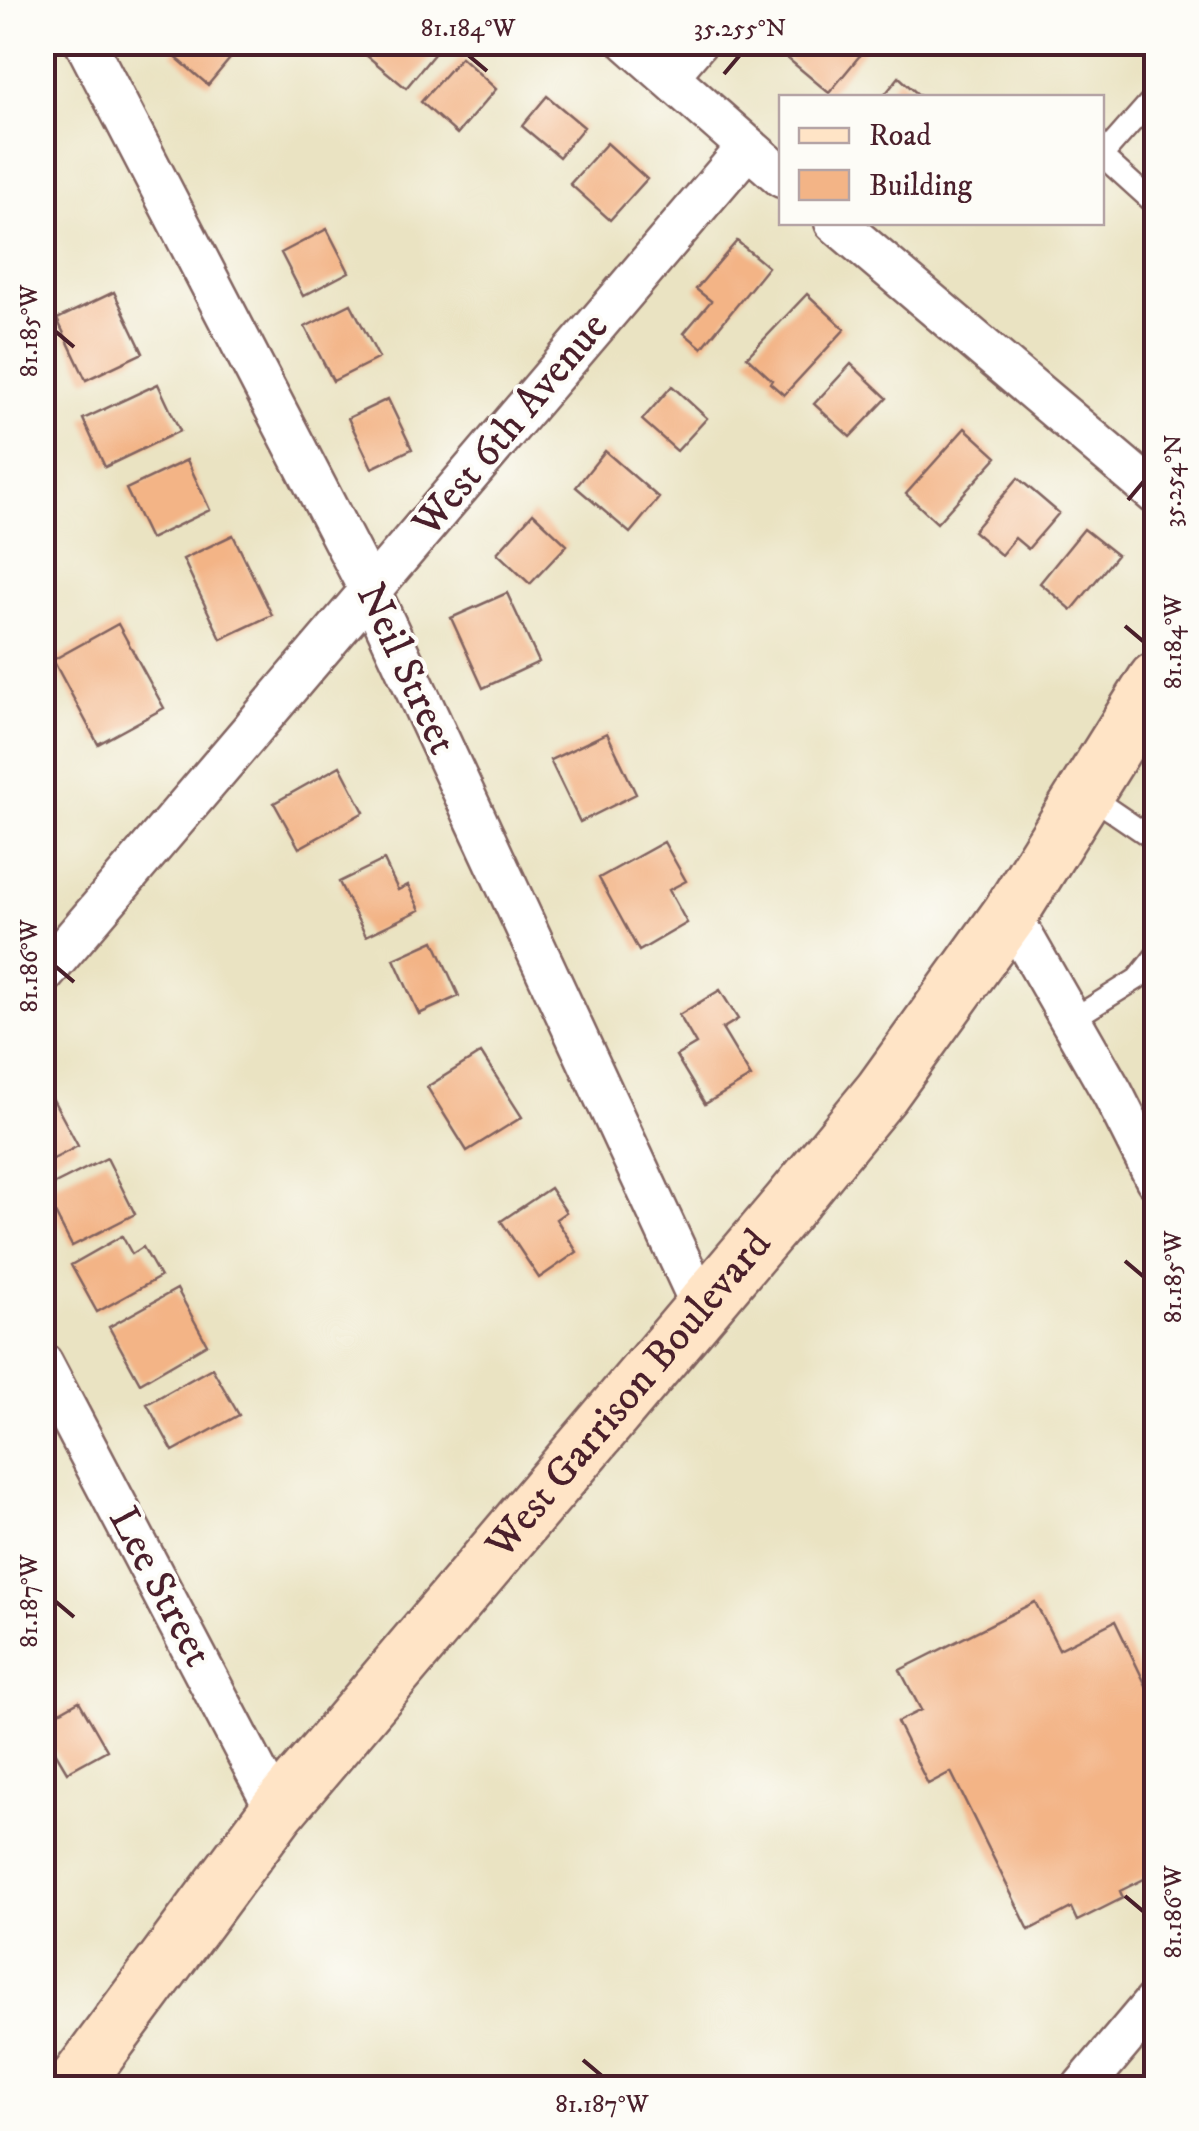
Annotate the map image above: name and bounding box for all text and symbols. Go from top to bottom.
text: 81.184°W [421,13,516,44]
text: 35.255°N [694,13,786,44]
legend [779,95,1104,225]
text: Road [869,118,931,155]
text: Building [869,168,973,205]
text: 81.185°W [14,284,45,377]
street label: West 6th Avenue [401,302,620,549]
text: 35.254°N [1158,434,1189,528]
street label: Neil Street [344,575,468,763]
text: 81.184°W [1158,594,1189,689]
text: 81.186°W [14,918,45,1013]
street label: West Garrison Boulevard [475,1219,783,1571]
text: 81.185°W [1158,1230,1189,1323]
street label: Lee Street [96,1498,224,1676]
text: 81.187°W [14,1553,45,1648]
text: 81.186°W [1158,1864,1189,1959]
text: 81.187°W [555,2089,650,2120]

